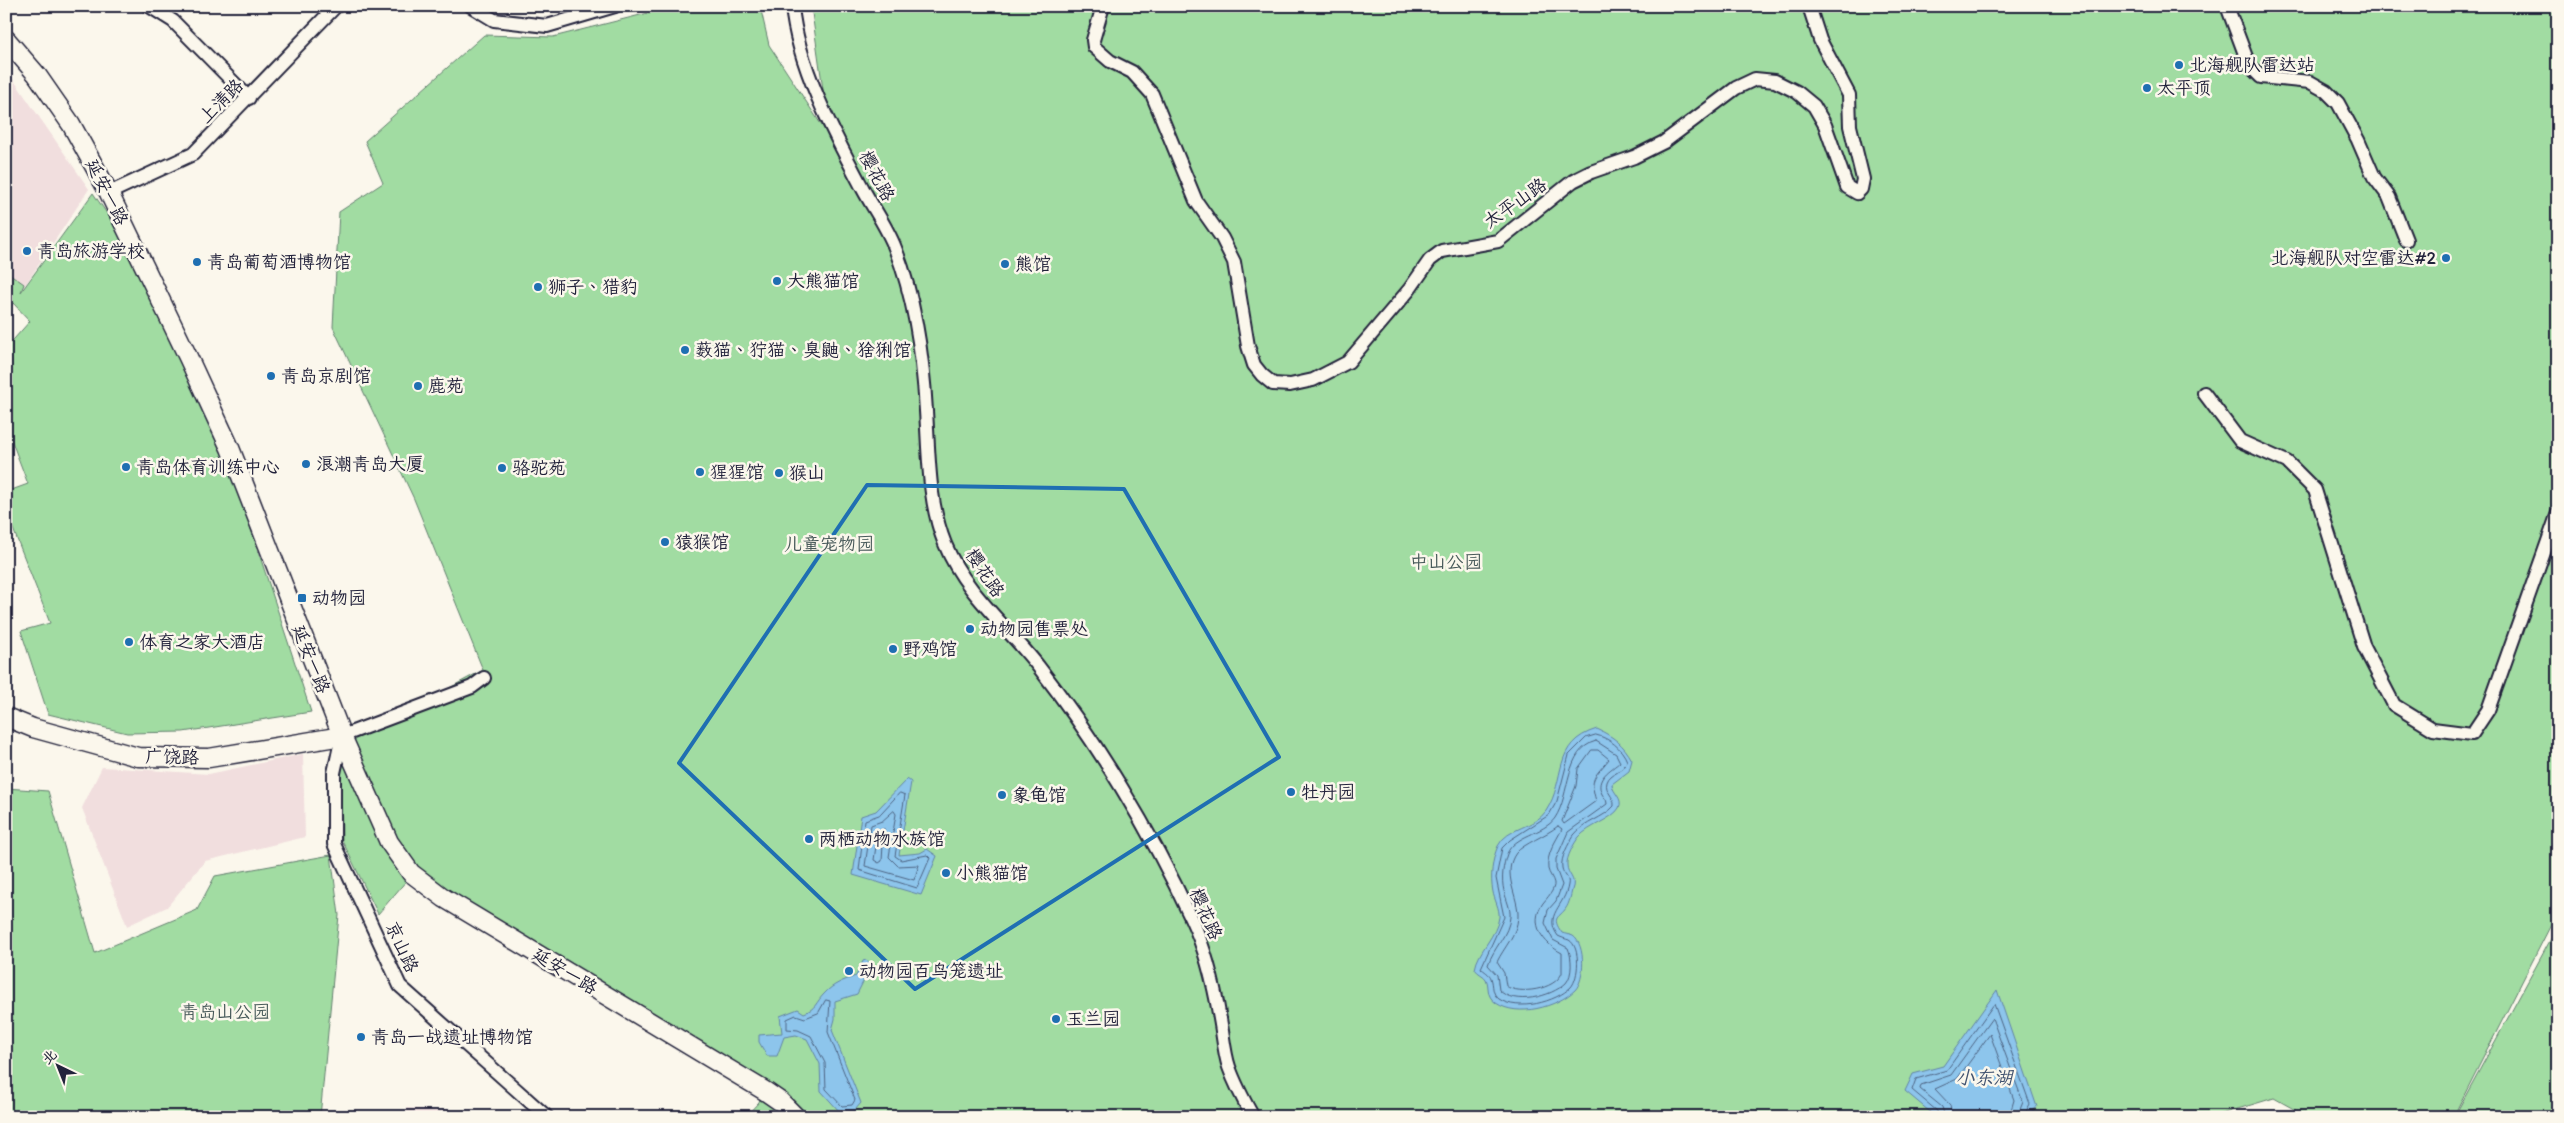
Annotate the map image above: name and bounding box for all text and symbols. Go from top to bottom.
place label: 北海舰队雷达站 [2189,54,2315,76]
marker: 北海舰队雷达站 [2173,59,2185,71]
street label: 上清路 [194,74,248,128]
place label: 太平顶 [2157,77,2211,99]
marker: 太平顶 [2141,82,2153,94]
street label: 樱花路 [855,147,899,205]
street label: 延安一路 [81,155,133,229]
street label: 太平山路 [1479,173,1551,233]
place label: 青岛旅游学校 [37,240,145,262]
marker: 青岛旅游学校 [21,245,33,257]
place label: 北海舰队对空雷达#2 [2271,247,2437,269]
place label: 青岛葡萄酒博物馆 [207,251,351,273]
marker: 北海舰队对空雷达#2 [2440,252,2452,264]
place label: 熊馆 [1015,253,1051,275]
marker: 青岛葡萄酒博物馆 [191,256,203,268]
marker: 熊馆 [999,258,1011,270]
place label: 大熊猫馆 [787,270,859,292]
marker: 大熊猫馆 [771,275,783,287]
place label: 狮子、猎豹 [548,276,638,298]
marker: 狮子、猎豹 [532,281,544,293]
place label: 薮猫、狞猫、臭鼬、猞猁馆 [695,339,911,361]
marker: 薮猫、狞猫、臭鼬、猞猁馆 [679,344,691,356]
place label: 青岛京剧馆 [281,365,371,387]
marker: 青岛京剧馆 [265,370,277,382]
place label: 鹿苑 [428,375,464,397]
marker: 鹿苑 [412,380,424,392]
place label: 浪潮青岛大厦 [316,453,424,475]
place label: 青岛体育训练中心 [136,456,280,478]
place label: 骆驼苑 [512,457,566,479]
marker: 浪潮青岛大厦 [300,458,312,470]
marker: 青岛体育训练中心 [120,461,132,473]
place label: 猩猩馆 [710,461,764,483]
marker: 骆驼苑 [496,462,508,474]
place label: 猴山 [789,462,825,484]
marker: 猩猩馆 [694,466,706,478]
marker: 猴山 [773,467,785,479]
place label: 猿猴馆 [675,531,729,553]
park label: 儿童宠物园 [784,533,874,555]
marker: 猿猴馆 [659,536,671,548]
street label: 樱花路 [961,544,1009,602]
park label: 中山公园 [1410,551,1482,573]
place label: 动物园 [312,587,366,609]
marker: 动物园 [296,592,308,604]
place label: 动物园售票处 [980,618,1088,640]
street label: 延安一路 [287,622,335,696]
marker: 动物园售票处 [964,623,976,635]
place label: 体育之家大酒店 [139,631,265,653]
marker: 体育之家大酒店 [123,636,135,648]
place label: 野鸡馆 [903,638,957,660]
marker: 野鸡馆 [887,643,899,655]
street label: 广饶路 [145,746,199,768]
place label: 牡丹园 [1301,781,1355,803]
place label: 象龟馆 [1012,784,1066,806]
marker: 牡丹园 [1285,786,1297,798]
marker: 象龟馆 [996,789,1008,801]
place label: 两栖动物水族馆 [819,828,945,850]
marker: 两栖动物水族馆 [803,833,815,845]
place label: 小熊猫馆 [956,862,1028,884]
marker: 小熊猫馆 [940,867,952,879]
street label: 樱花路 [1185,885,1227,943]
street label: 京山路 [381,918,423,976]
street label: 延安一路 [528,943,602,999]
place label: 动物园百鸟笼遗址 [859,960,1003,982]
marker: 动物园百鸟笼遗址 [843,965,855,977]
park label: 青岛山公园 [180,1001,270,1023]
place label: 玉兰园 [1066,1008,1120,1030]
marker: 玉兰园 [1050,1013,1062,1025]
place label: 青岛一战遗址博物馆 [371,1026,533,1048]
marker: 青岛一战遗址博物馆 [355,1031,367,1043]
north arrow [32,1040,82,1090]
text: 北 [39,1046,60,1068]
water label: 小东湖 [1955,1066,2014,1089]

